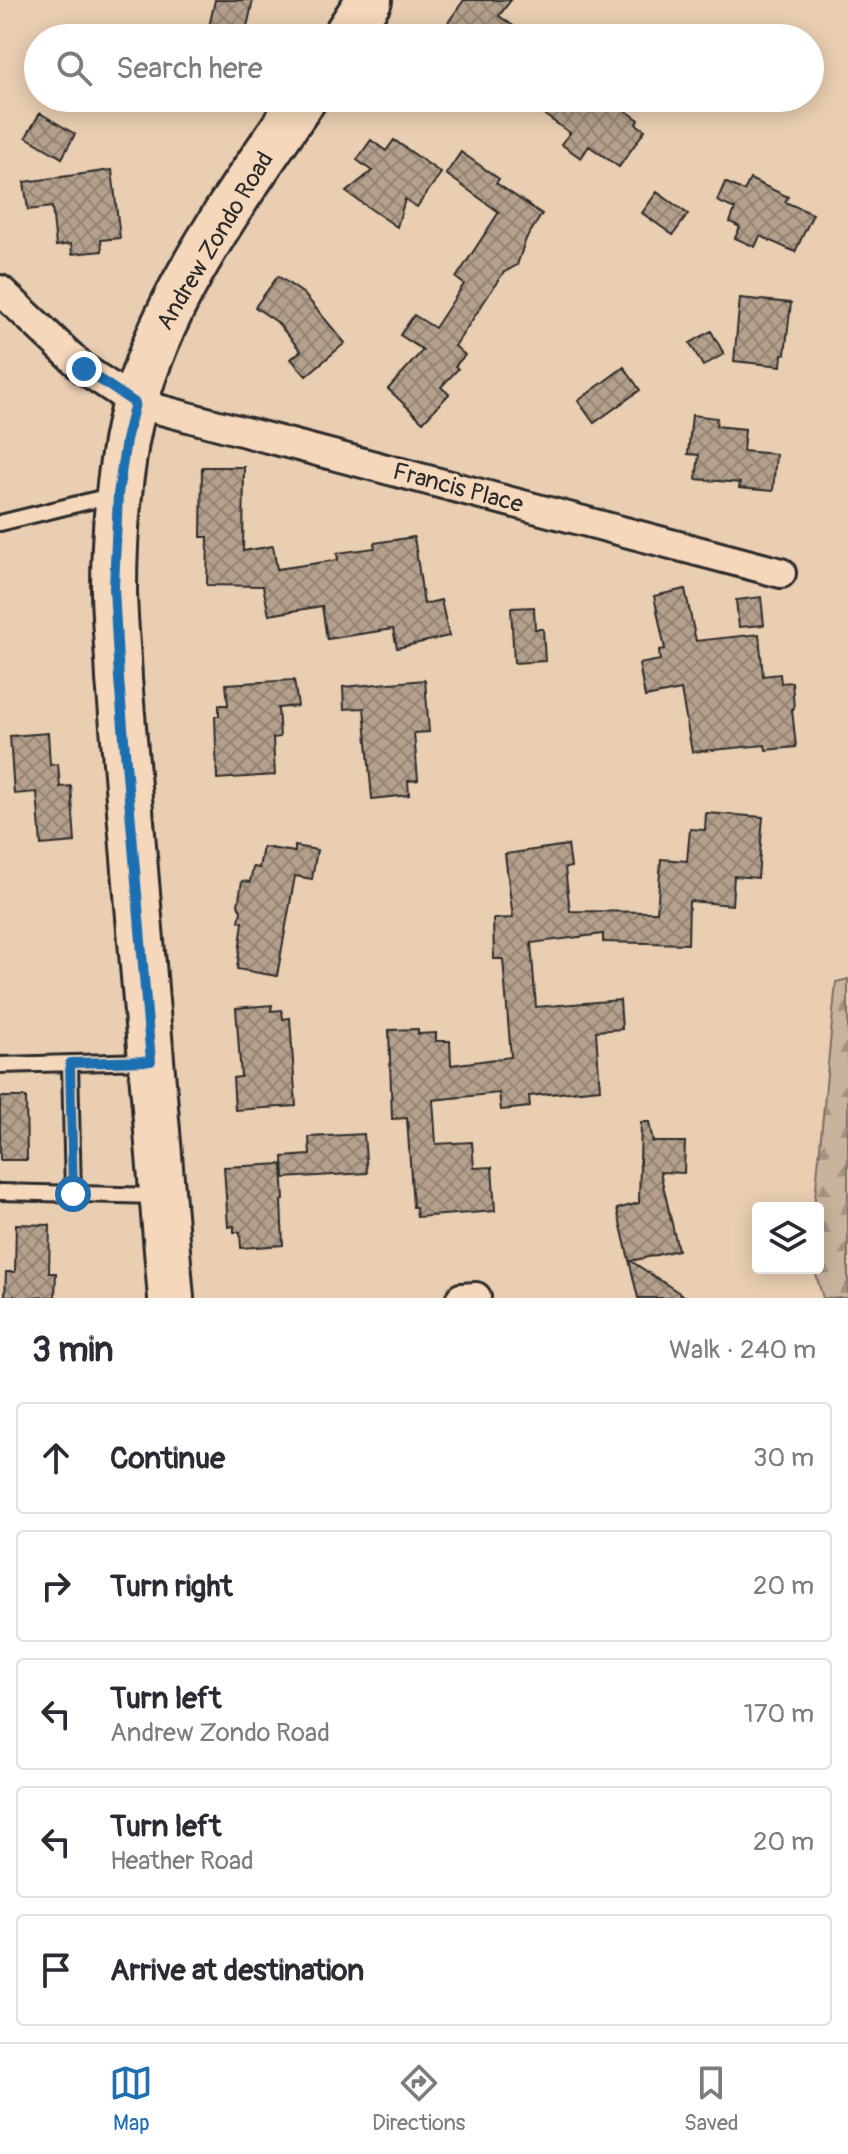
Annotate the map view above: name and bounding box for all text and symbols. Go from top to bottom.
search box [24,24,824,112]
icon: search [52,46,96,90]
text: Search here [116,50,263,87]
street label: Andrew Zondo Road [150,147,280,335]
route end [66,351,102,387]
street label: Francis Place [390,457,526,519]
route start [55,1176,91,1212]
map controls [752,1202,824,1274]
button: layers [752,1202,824,1274]
text: 3 min [32,1329,114,1372]
text: Walk · 240 m [669,1334,816,1366]
icon: ahead [34,1436,78,1480]
text: Continue [110,1440,225,1477]
text: 30 m [753,1442,814,1474]
icon: right [34,1564,78,1608]
text: Turn right [110,1568,233,1605]
text: 20 m [753,1570,814,1602]
text: Turn left [110,1680,221,1717]
icon: left [34,1692,78,1736]
text: 170 m [744,1698,814,1730]
text: Andrew Zondo Road [110,1717,330,1749]
text: Turn left [110,1808,221,1845]
icon: left [34,1820,78,1864]
text: 20 m [753,1826,814,1858]
text: Heather Road [110,1845,254,1877]
icon: arrive [34,1948,78,1992]
text: Arrive at destination [110,1952,364,1989]
tab: Map [109,2061,153,2137]
tab: Directions [372,2061,465,2137]
tab: Saved [684,2061,739,2137]

